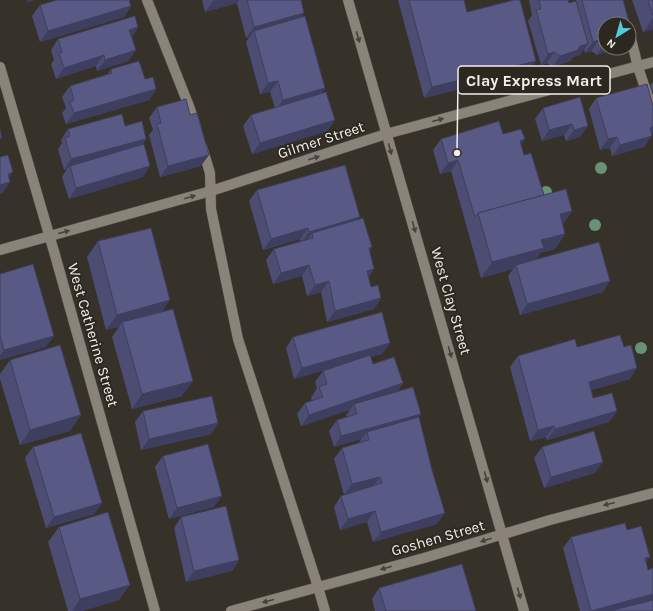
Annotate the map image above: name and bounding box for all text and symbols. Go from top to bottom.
north arrow [597,16,637,56]
one-way arrow [356,31,362,44]
text: N [604,36,618,51]
callout: Clay Express Mart [458,66,610,94]
text: Clay Express Mart [466,71,602,90]
street label: Gilmer Street [275,117,367,163]
one-way arrow [432,117,444,123]
one-way arrow [388,143,394,155]
one-way arrow [308,155,320,161]
one-way arrow [184,194,196,200]
one-way arrow [411,222,417,234]
one-way arrow [59,229,71,235]
street label: West Clay Street [427,245,475,357]
street label: West Catherine Street [64,261,122,409]
one-way arrow [447,346,453,358]
one-way arrow [483,471,489,483]
one-way arrow [603,502,615,508]
street label: Goshen Street [389,516,487,560]
one-way arrow [479,537,491,543]
one-way arrow [380,565,392,571]
one-way arrow [517,587,523,599]
one-way arrow [262,598,274,604]

